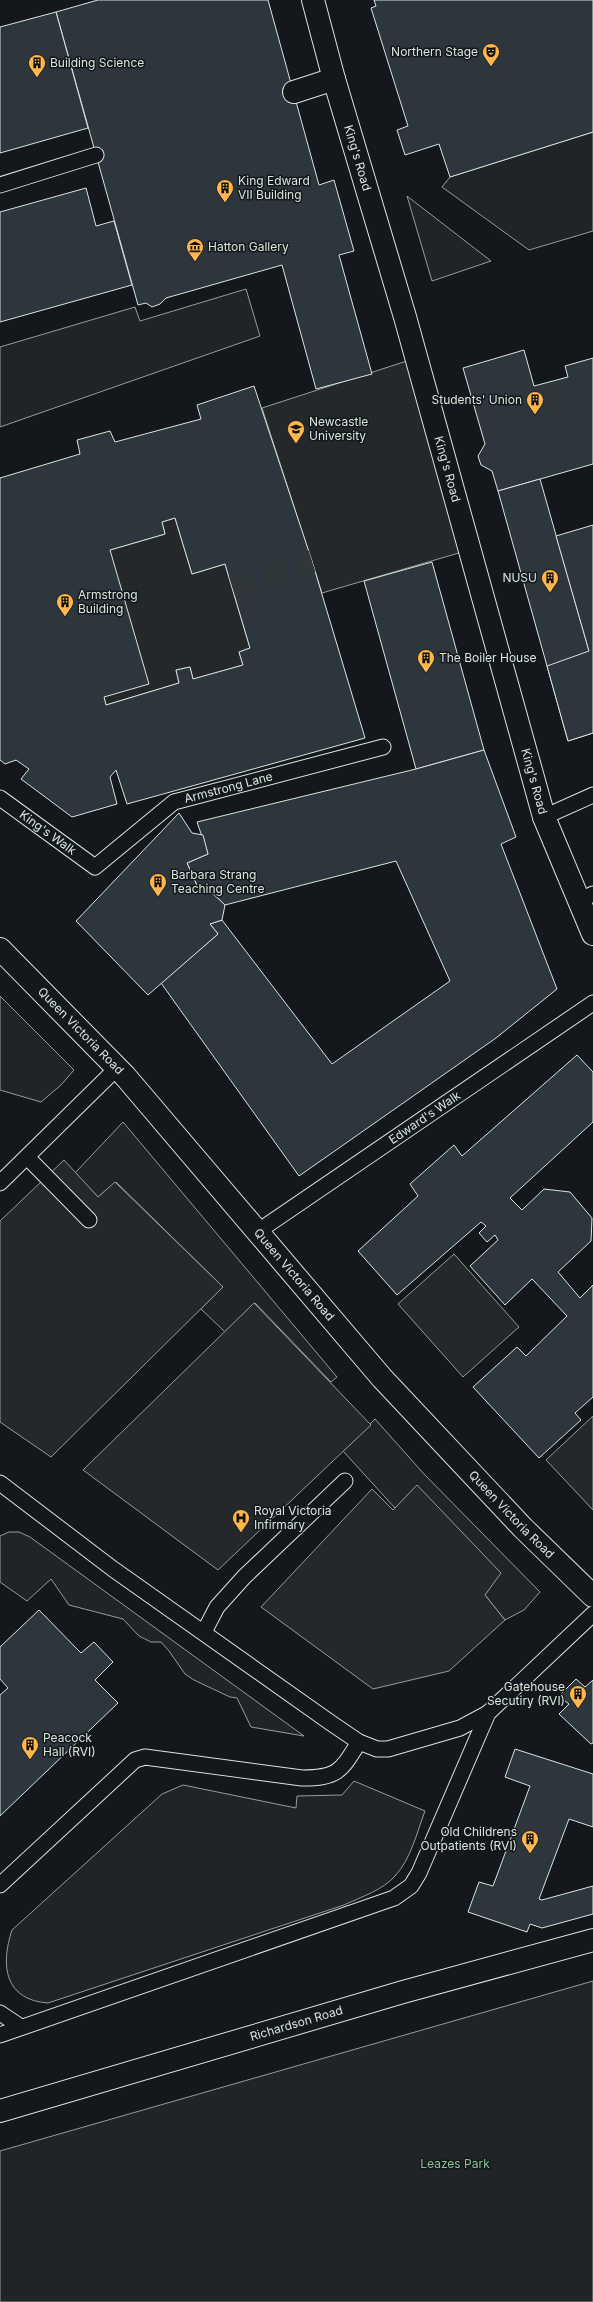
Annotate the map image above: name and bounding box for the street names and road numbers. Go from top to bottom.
street label: King's Road [341,123,375,192]
street label: King's Road [431,434,464,504]
street label: King's Road [518,746,551,816]
street label: Armstrong Lane [182,768,274,806]
street label: King's Walk [17,807,80,858]
street label: Queen Victoria Road [35,984,127,1077]
street label: Edward's Walk [386,1087,464,1147]
street label: Queen Victoria Road [251,1225,338,1324]
street label: Queen Victoria Road [466,1467,558,1561]
street label: Richardson Road [248,2002,344,2044]

